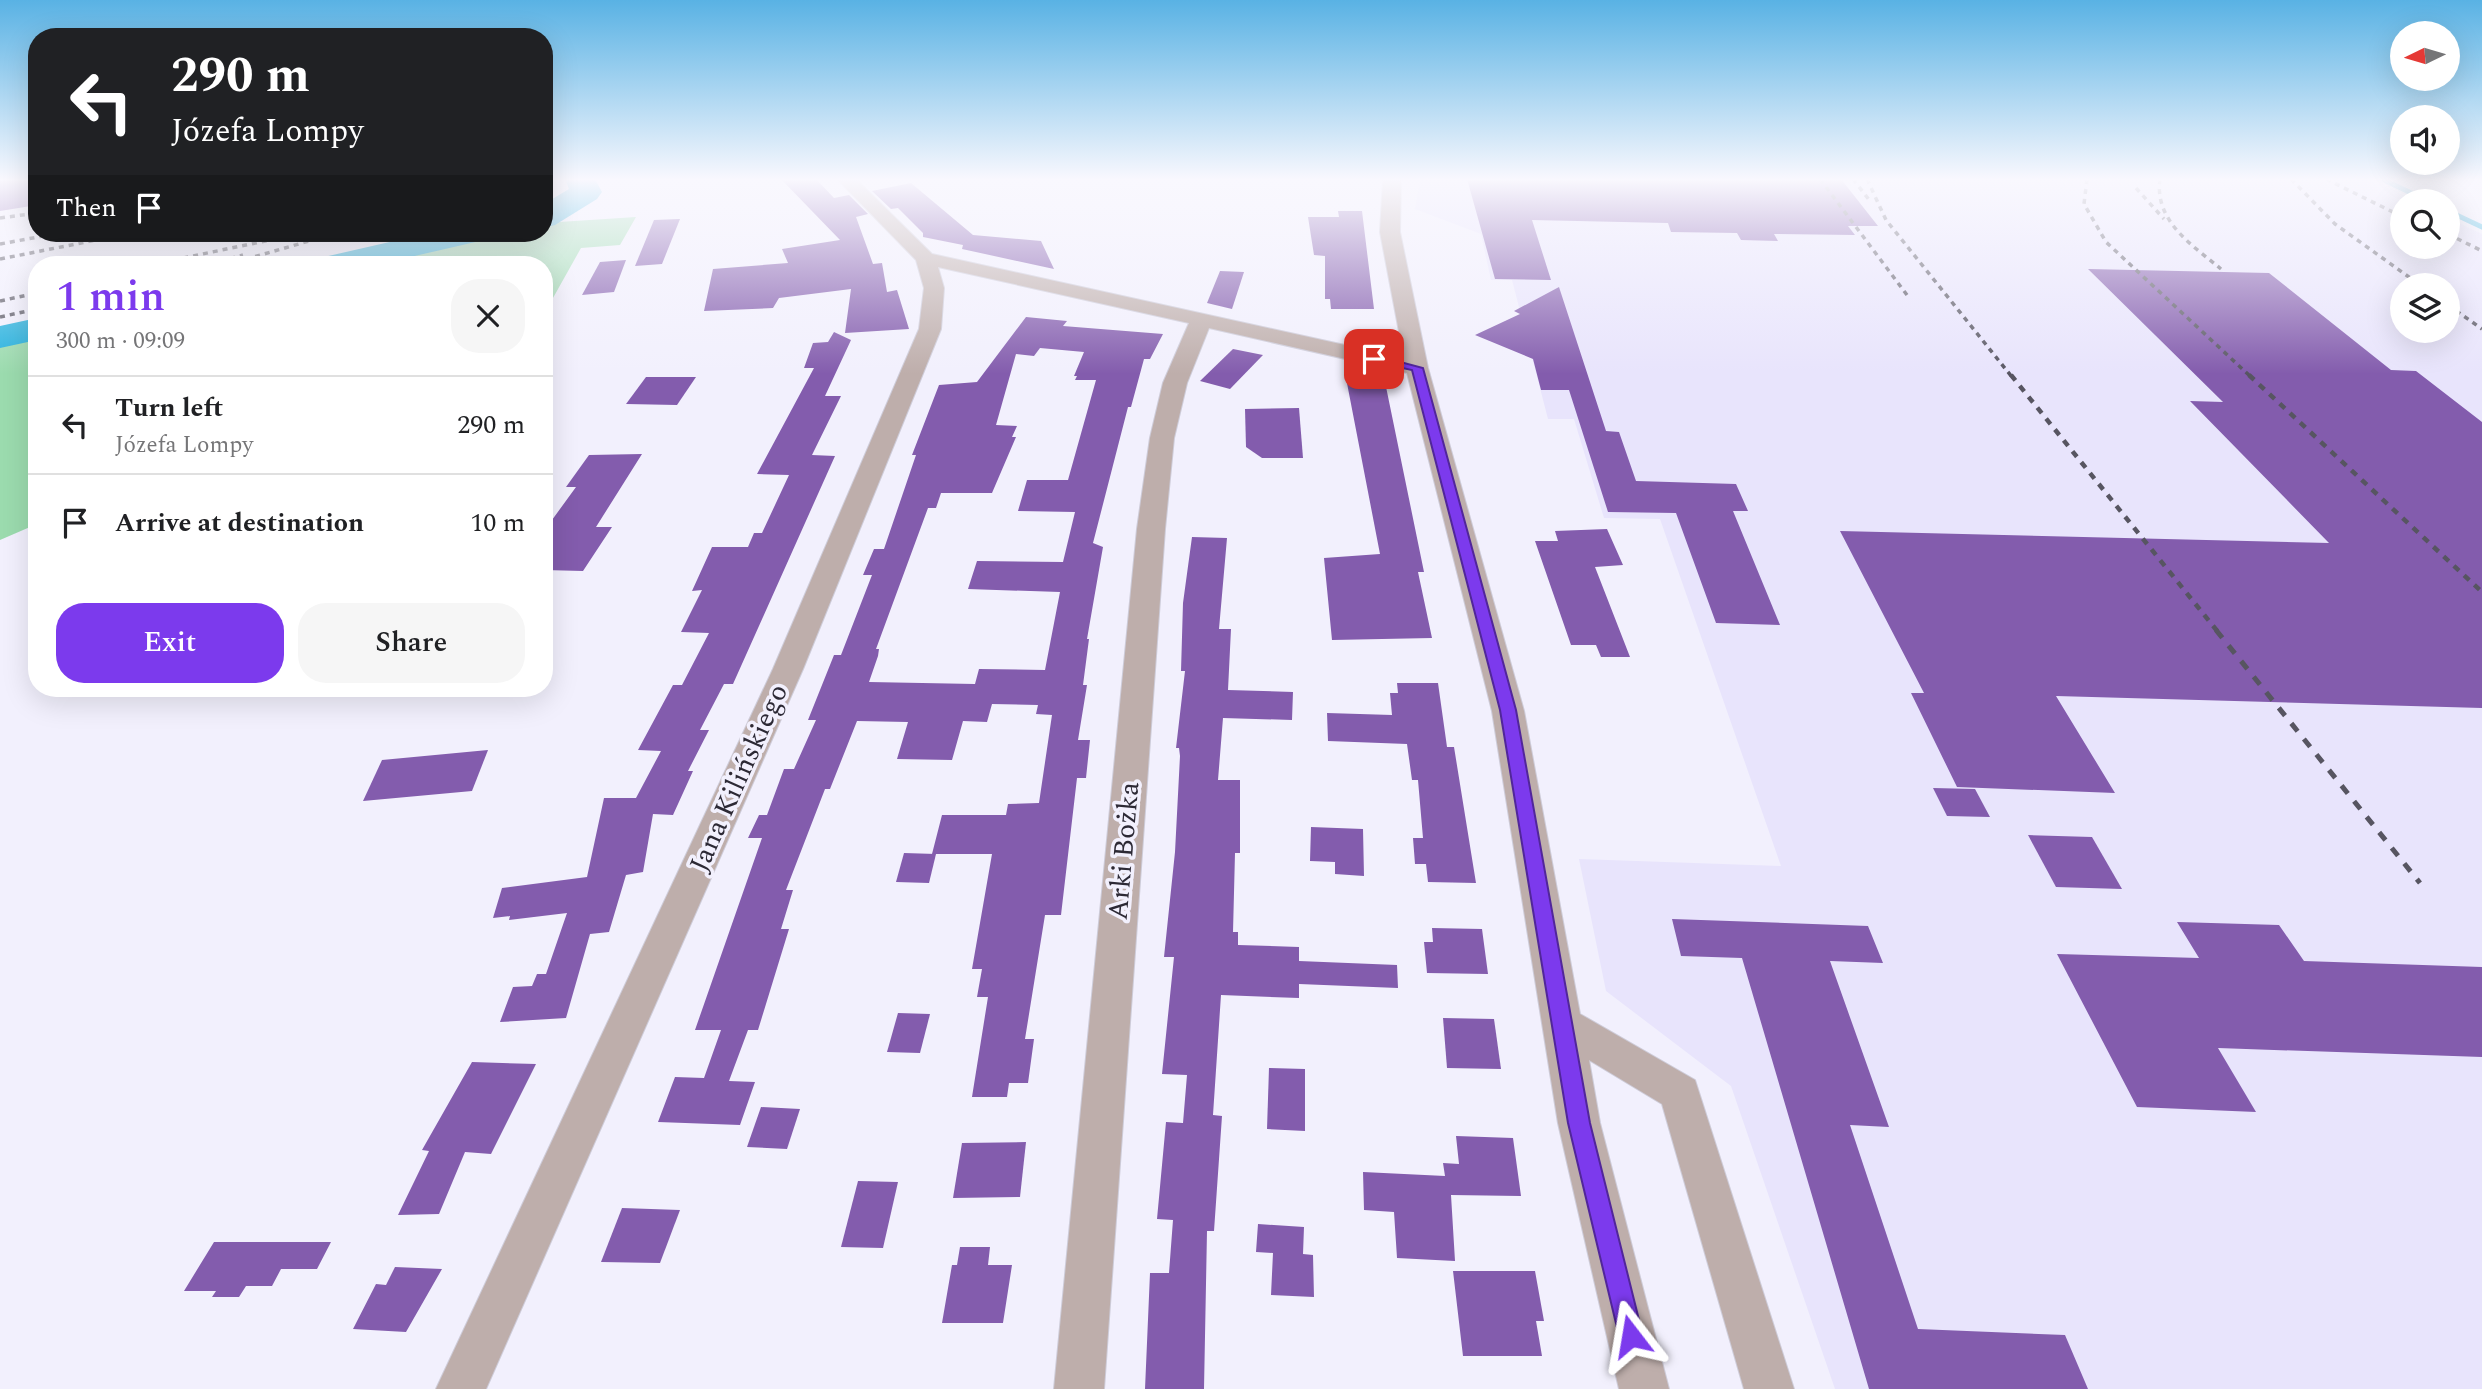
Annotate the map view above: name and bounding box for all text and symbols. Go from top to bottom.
north arrow [2390,21,2460,91]
map controls [2390,21,2460,343]
text: 290 m [171,39,310,114]
icon: left [56,56,147,147]
button: sound [2390,105,2460,175]
text: Józefa Lompy [171,107,364,156]
text: Then [56,188,116,228]
icon: arrive [130,189,168,227]
button: search [2390,189,2460,259]
text: 1 min [56,266,165,329]
button: layers [2390,273,2460,343]
button: close [451,279,525,353]
text: 300 m · 09:09 [56,324,185,359]
pin [1344,329,1404,389]
icon: arrive [1355,340,1393,378]
text: Turn left [115,388,223,428]
text: 290 m [457,405,525,445]
icon: left [56,406,94,444]
text: Józefa Lompy [115,428,253,463]
text: Arrive at destination [115,503,364,543]
text: 10 m [470,503,525,543]
icon: arrive [56,504,94,542]
button: Exit [56,603,284,683]
button: Share [298,603,525,683]
street label: Jana Kilińskiego [678,677,800,879]
street label: Arki Bożka [1097,780,1151,922]
position arrow [1594,1299,1668,1373]

